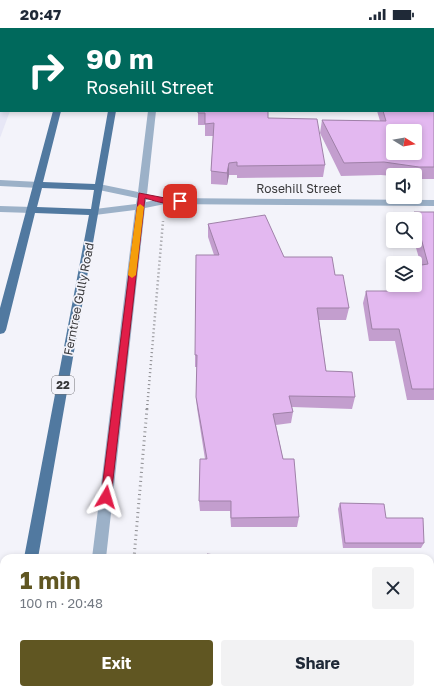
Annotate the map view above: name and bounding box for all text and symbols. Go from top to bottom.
text: 20:47 [20,5,61,23]
text: 90 m [86,42,153,75]
icon: right [20,44,72,96]
text: Rosehill Street [86,76,214,98]
north arrow [386,124,422,160]
map controls [386,124,422,292]
button: sound [386,168,422,204]
street label: Rosehill Street [256,181,342,196]
pin [163,184,197,218]
icon: arrive [169,190,191,212]
button: search [386,212,422,248]
street label: Ferntree Gully Road [60,241,97,357]
button: layers [386,256,422,292]
road number: 22 [52,376,74,394]
position arrow [85,476,127,518]
text: 1 min [20,565,80,594]
button: close [372,567,414,609]
text: 100 m · 20:48 [20,595,103,611]
button: Exit [20,640,213,686]
button: Share [221,640,414,686]

